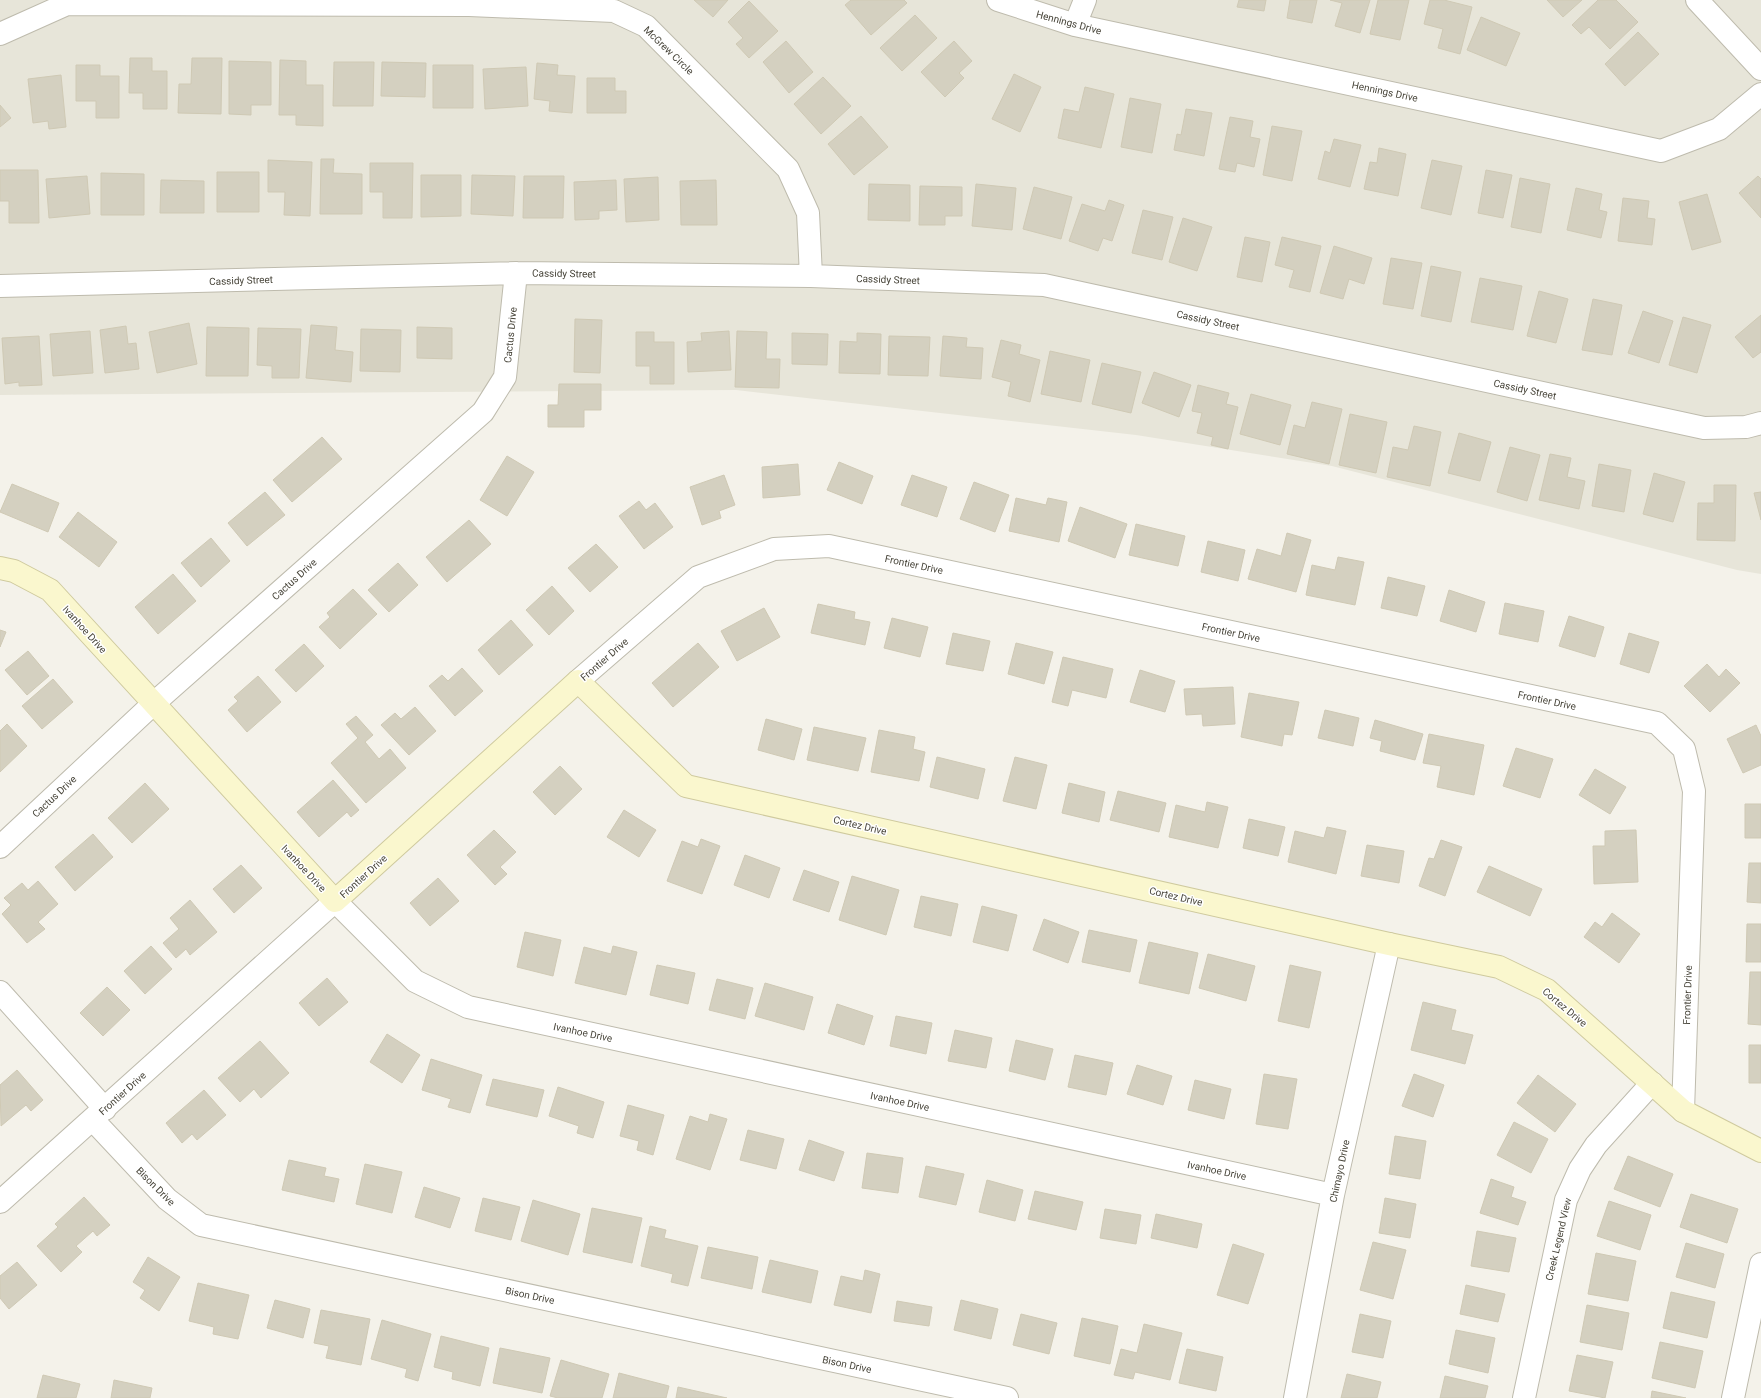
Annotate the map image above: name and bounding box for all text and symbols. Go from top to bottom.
street label: Hennings Drive [1035,8,1103,36]
street label: McGrew Circle [642,24,696,77]
street label: Hennings Drive [1351,79,1419,104]
street label: Cassidy Street [532,267,596,280]
street label: Cassidy Street [856,273,920,286]
street label: Cassidy Street [209,274,273,287]
street label: Cactus Drive [502,307,519,364]
street label: Cassidy Street [1175,308,1240,333]
street label: Cassidy Street [1492,377,1557,402]
street label: Frontier Drive [884,553,944,576]
street label: Cactus Drive [270,557,319,602]
street label: Ivanhoe Drive [60,603,109,655]
street label: Frontier Drive [1201,621,1261,644]
street label: Frontier Drive [578,636,630,683]
street label: Frontier Drive [1517,689,1577,712]
street label: Cactus Drive [30,773,79,820]
street label: Cortez Drive [832,814,888,837]
street label: Ivanhoe Drive [279,843,328,894]
street label: Frontier Drive [338,852,389,900]
street label: Cortez Drive [1148,885,1204,908]
street label: Frontier Drive [1681,965,1694,1025]
street label: Cortez Drive [1540,986,1589,1029]
street label: Ivanhoe Drive [552,1021,613,1044]
street label: Frontier Drive [97,1069,148,1117]
street label: Ivanhoe Drive [869,1090,930,1113]
street label: Chimayo Drive [1327,1139,1352,1204]
street label: Ivanhoe Drive [1186,1159,1247,1182]
street label: Bison Drive [134,1165,177,1208]
street label: Creek Legend View [1544,1196,1573,1282]
street label: Bison Drive [504,1285,555,1306]
street label: Bison Drive [821,1354,872,1375]

